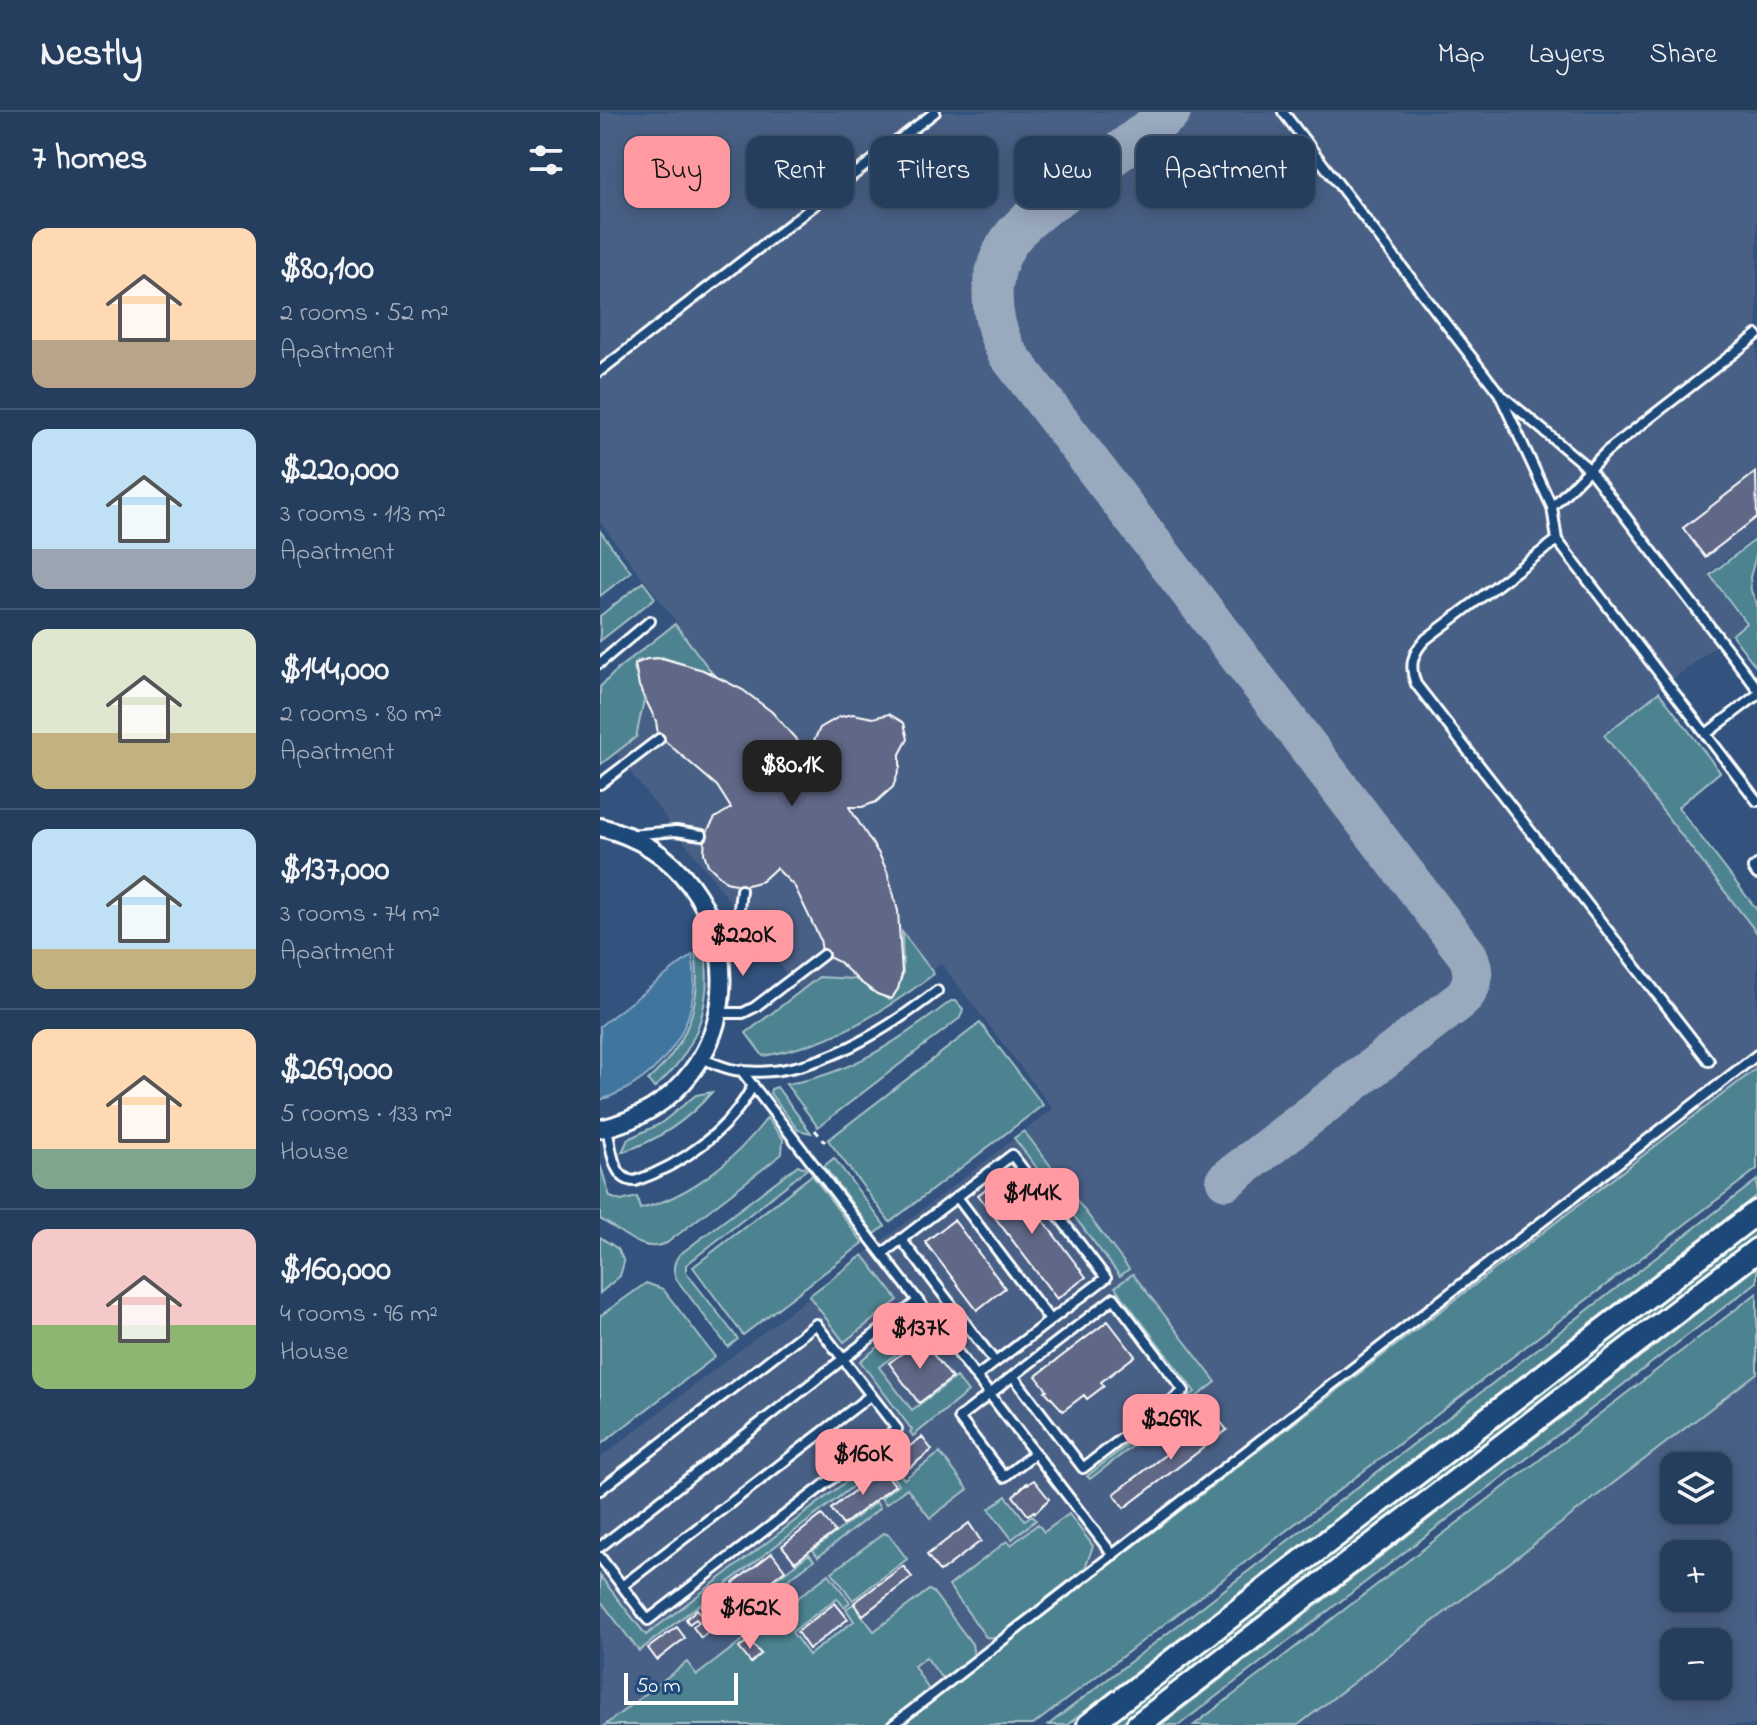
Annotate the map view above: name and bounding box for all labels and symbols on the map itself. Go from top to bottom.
pin: $80.1K [727,740,857,808]
pin: $220K [687,910,799,978]
pin: $144K [976,1168,1088,1236]
pin: $137K [864,1303,976,1371]
pin: $269K [1115,1394,1227,1462]
pin: $160K [807,1429,919,1497]
pin: $162K [694,1583,806,1651]
scale bar [624,1669,738,1705]

